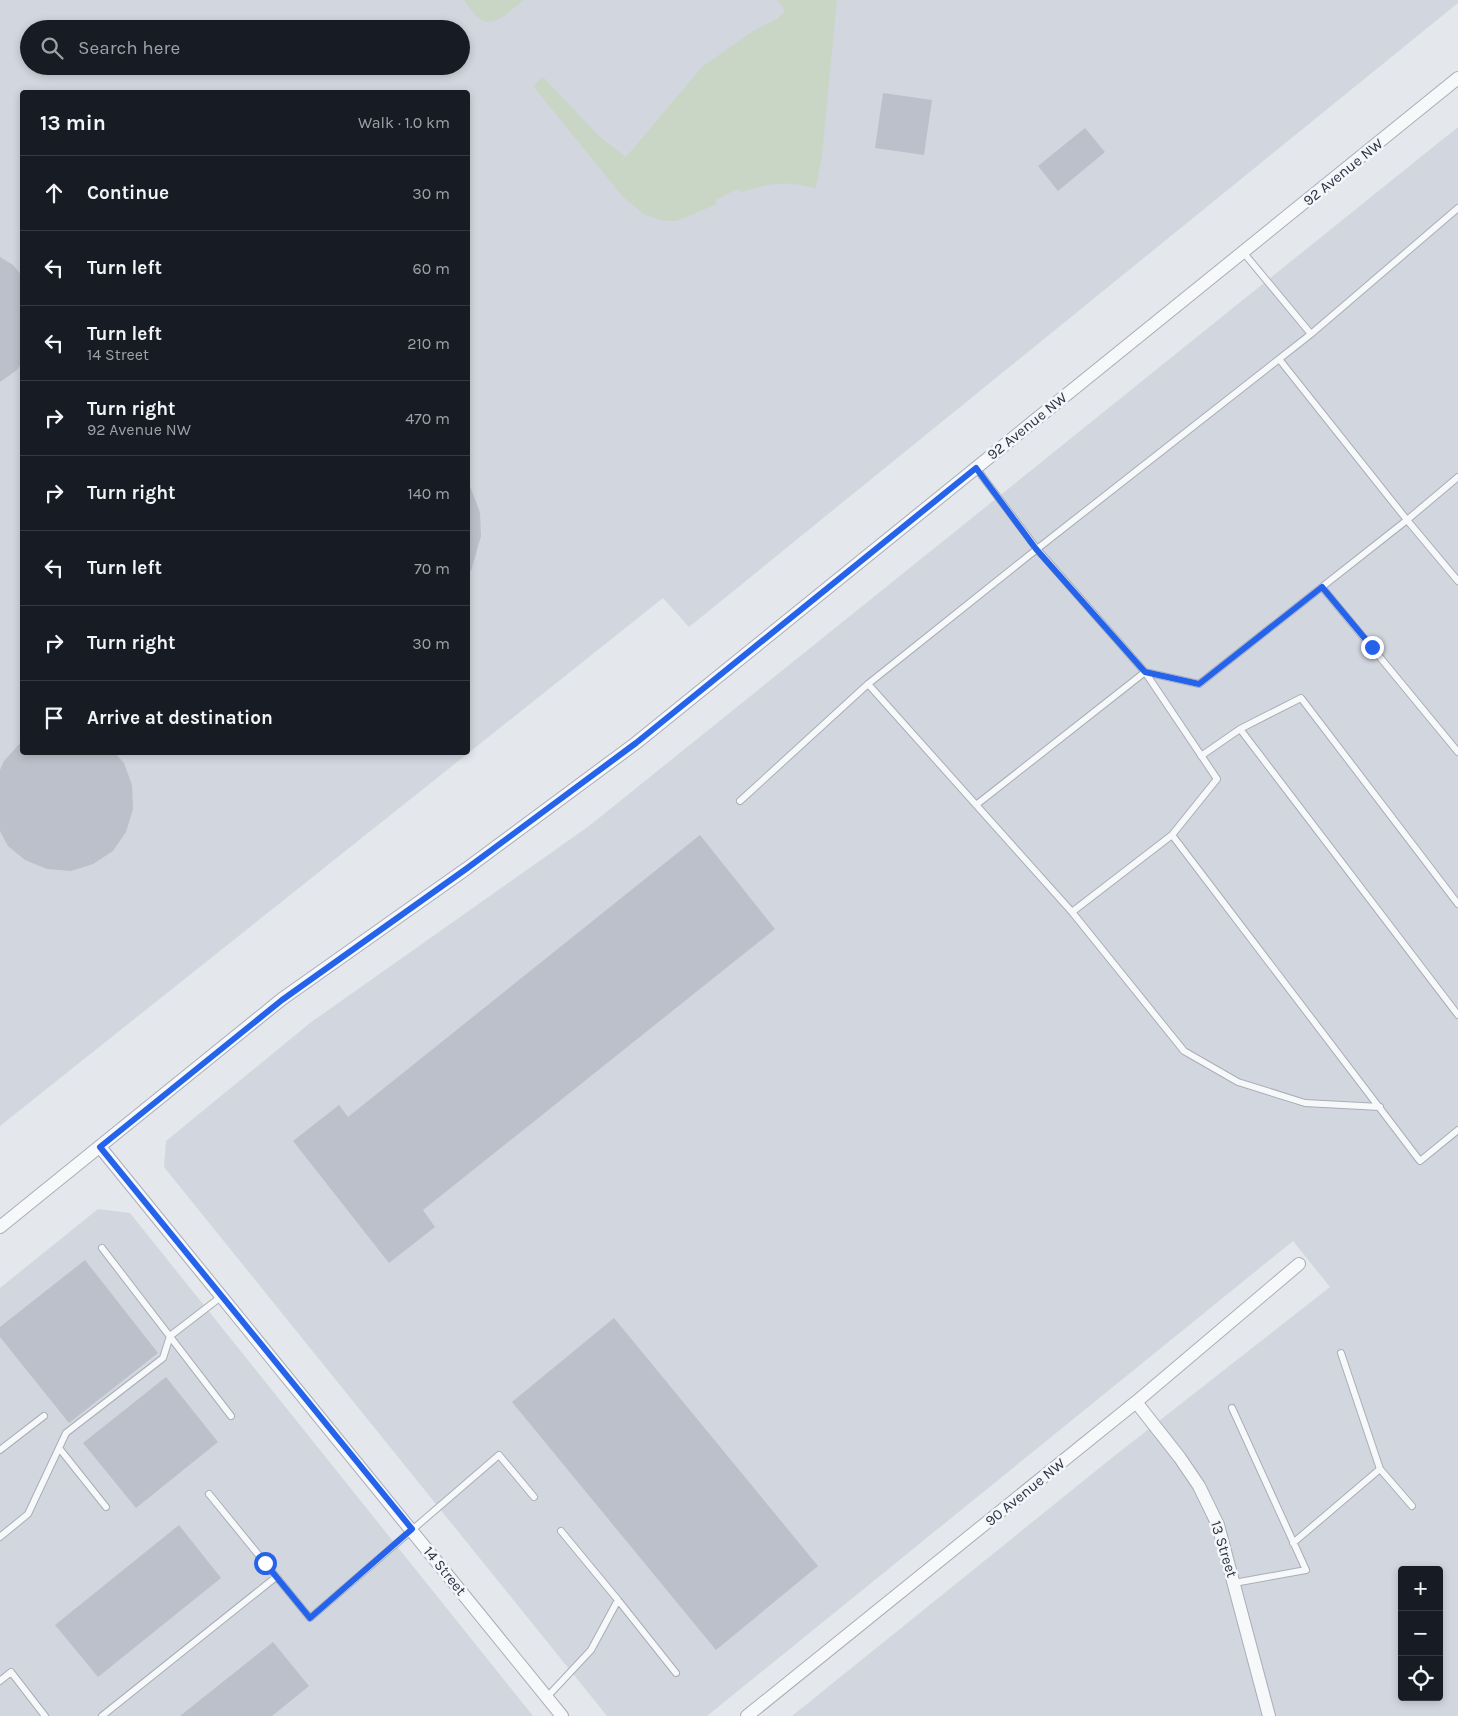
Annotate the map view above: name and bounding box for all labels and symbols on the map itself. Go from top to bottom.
street label: 92 Avenue NW [1299,134,1387,210]
street label: 92 Avenue NW [983,388,1071,464]
route end [1361,636,1384,659]
street label: 90 Avenue NW [981,1454,1069,1530]
street label: 13 Street [1207,1518,1241,1580]
street label: 14 Street [420,1543,470,1600]
route start [254,1552,277,1575]

